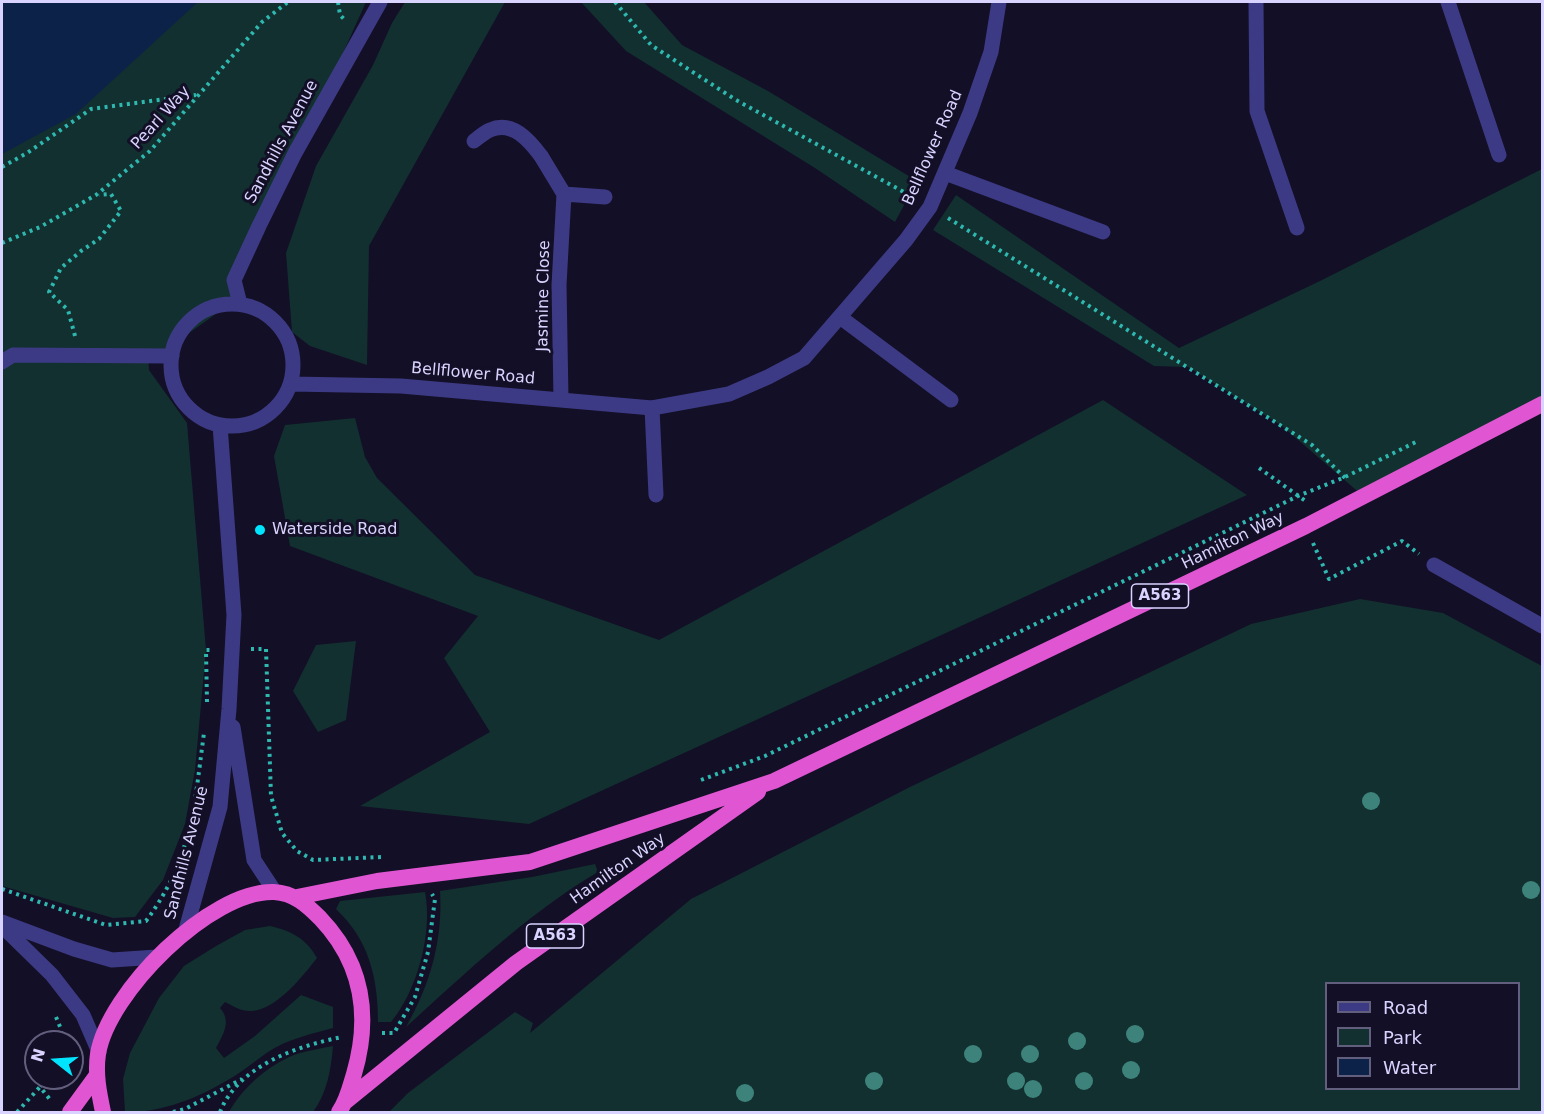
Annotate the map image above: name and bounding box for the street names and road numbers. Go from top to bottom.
street label: Sandhills Avenue [241,77,323,207]
street label: Pearl Way [127,82,195,154]
street label: Bellflower Road [899,87,967,209]
street label: Jasmine Close [533,240,555,352]
street label: Bellflower Road [410,359,536,389]
street label: Hamilton Way [1179,508,1287,574]
road number: A563 [1132,584,1188,608]
street label: Sandhills Avenue [161,784,213,922]
street label: Hamilton Way [567,829,669,909]
road number: A563 [526,924,584,948]

